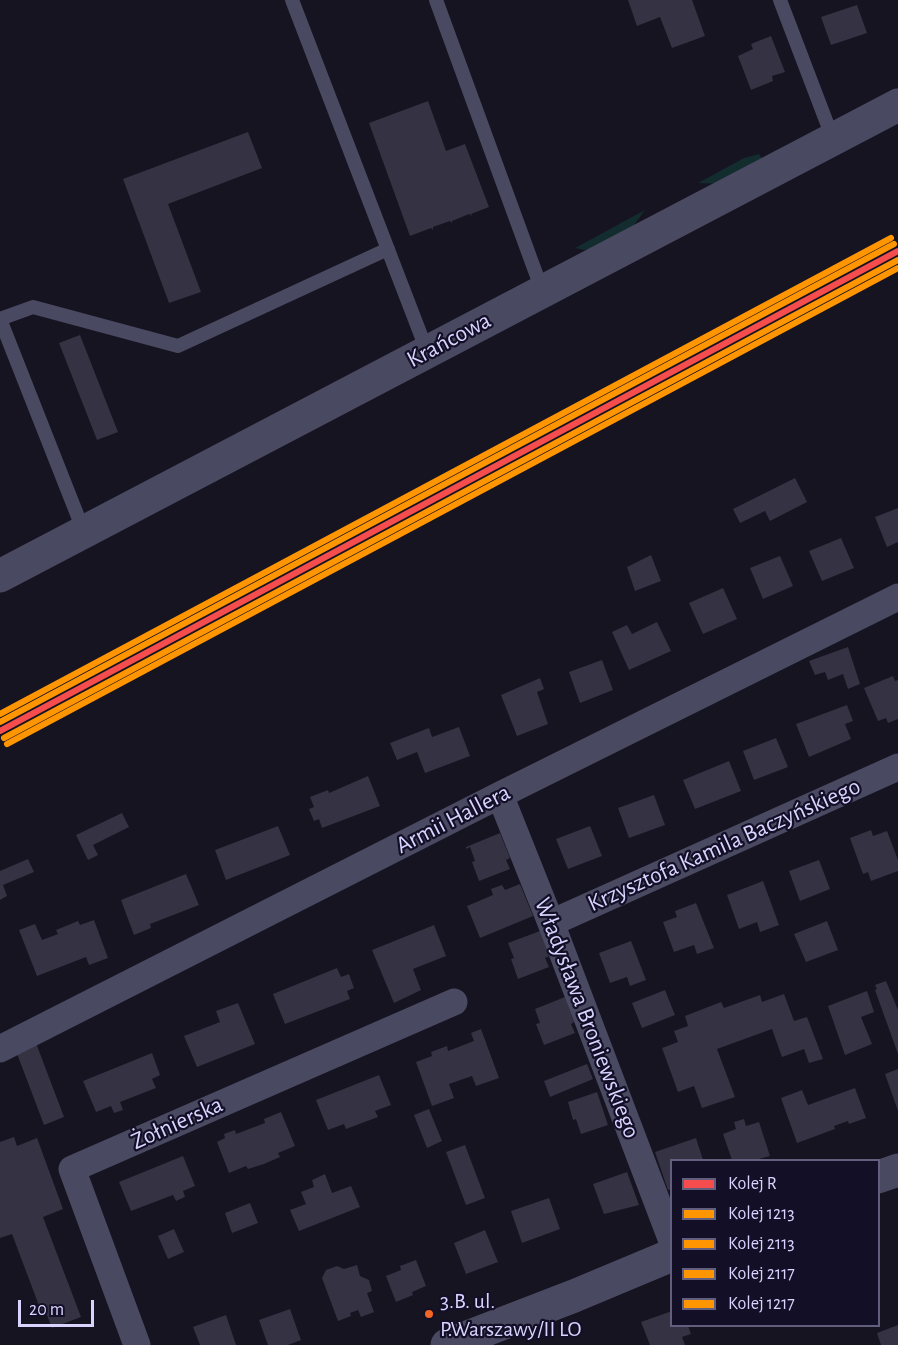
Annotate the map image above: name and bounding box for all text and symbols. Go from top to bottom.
street label: Krańcowa [402,306,496,374]
street label: Krzysztofa Kamila Baczyńskiego [583,772,865,918]
street label: Armii Hallera [391,778,515,860]
street label: Władysława Broniewskiego [528,894,646,1142]
street label: Żołnierska [127,1090,227,1156]
legend [670,1159,880,1327]
text: Kolej R [728,1175,777,1193]
text: Kolej 1213 [728,1205,795,1223]
text: Kolej 2113 [728,1235,795,1253]
text: Kolej 2117 [728,1265,795,1283]
scale bar [21,1288,98,1326]
place label: 3.B. ul. P.Warszawy/II LO [440,1288,581,1340]
text: Kolej 1217 [728,1295,795,1313]
text: 20 m [29,1301,64,1319]
marker: 3.B. ul. P.Warszawy/II LO [423,1308,435,1320]

